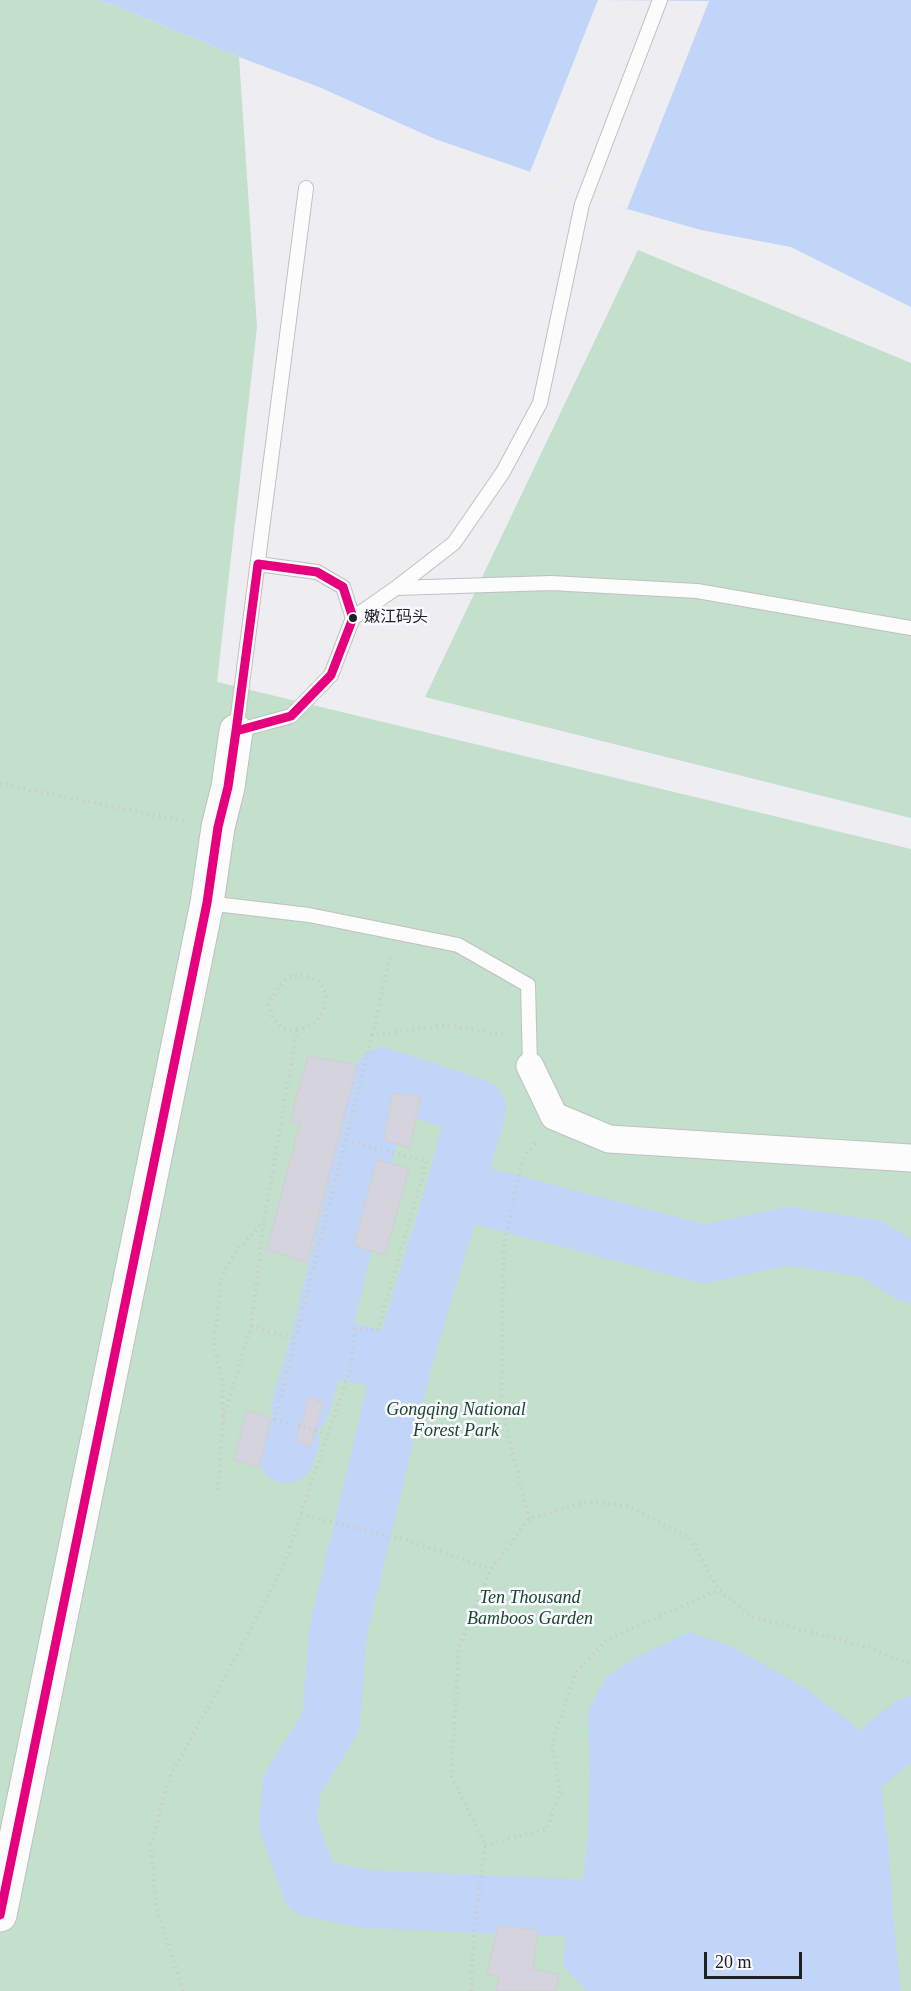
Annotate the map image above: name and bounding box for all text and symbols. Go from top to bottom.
place label: 嫩江码头 [364,608,428,628]
marker: 嫩江码头 [347,612,359,624]
park label: Gongqing National Forest Park [386,1399,526,1442]
park label: Ten Thousand Bamboos Garden [467,1587,593,1630]
scale bar [707,1940,804,1978]
text: 20 m [715,1952,752,1972]

